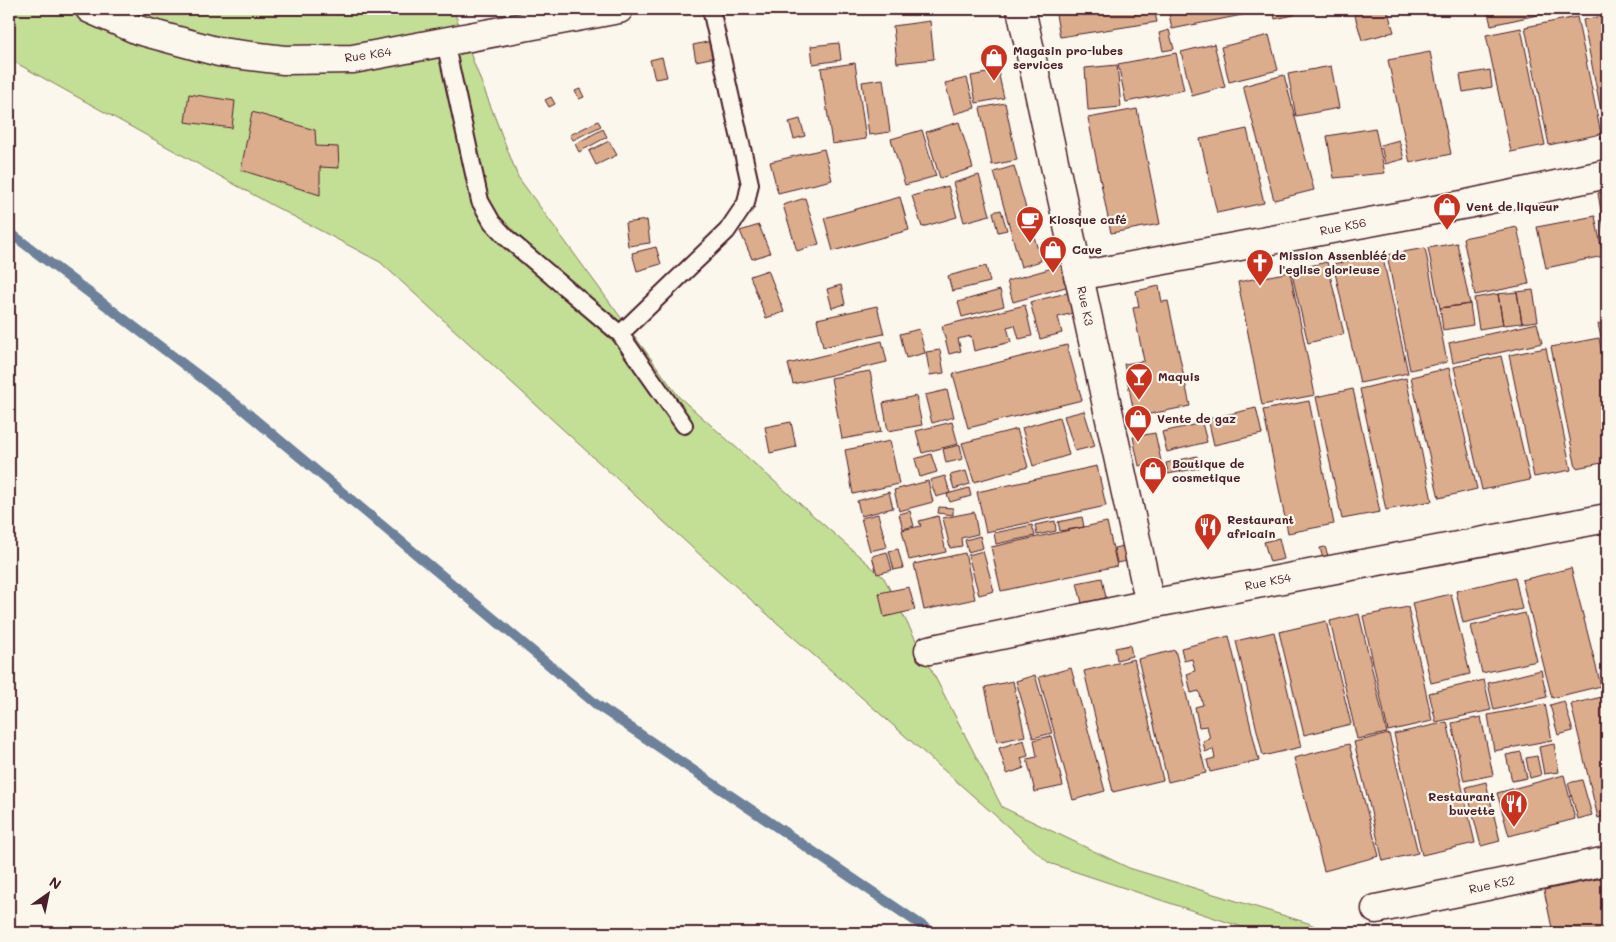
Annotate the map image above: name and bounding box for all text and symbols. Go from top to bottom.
place label: Magasin pro-lubes services [1013,42,1123,72]
street label: Rue K64 [343,43,392,65]
shop icon: Magasin pro-lubes services [979,43,1009,82]
shop icon: Vent de liqueur [1432,192,1462,231]
place label: Vent de liqueur [1466,198,1559,214]
cafe icon: Kiosque café [1015,205,1045,244]
place label: Kiosque café [1049,211,1127,227]
street label: Rue K56 [1318,214,1367,238]
shop icon: Cave [1038,235,1068,274]
place label: Cave [1072,241,1102,257]
place label: Mission Assenbléé de l'eglise glorieuse [1279,247,1406,277]
church icon: Mission Assenbléé de l'eglise glorieuse [1245,248,1275,287]
street label: Rue K3 [1074,285,1098,327]
bar icon: Maquis [1124,362,1154,401]
place label: Maquis [1158,368,1200,384]
shop icon: Vente de gaz [1123,404,1153,443]
place label: Vente de gaz [1157,410,1236,426]
place label: Boutique de cosmetique [1172,455,1244,485]
shop icon: Boutique de cosmetique [1138,456,1168,495]
place label: Restaurant africain [1227,511,1294,541]
restaurant icon: Restaurant africain [1193,512,1223,551]
street label: Rue K54 [1243,569,1292,593]
place label: Restaurant buvette [1428,788,1495,818]
restaurant icon: Restaurant buvette [1499,789,1529,828]
north arrow [22,870,72,920]
street label: Rue K52 [1467,871,1516,897]
text: N [46,872,65,894]

